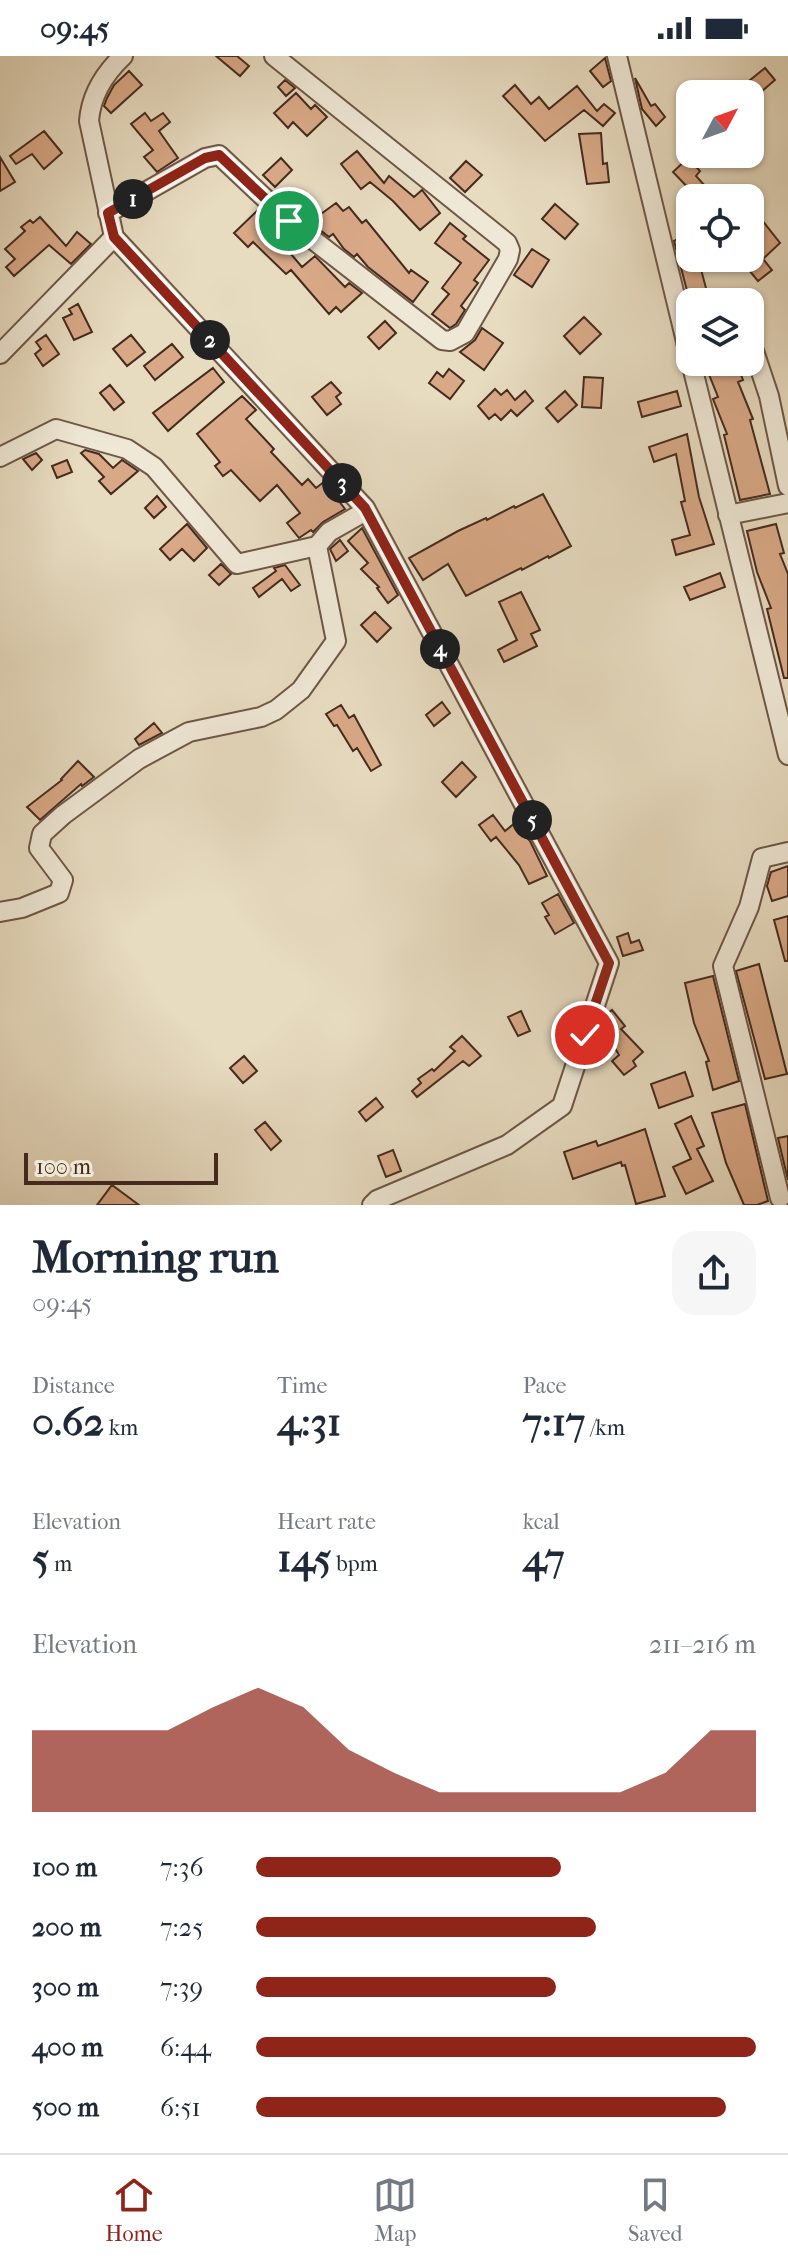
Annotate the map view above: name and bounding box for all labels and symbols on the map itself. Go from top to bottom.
north arrow [676,80,764,168]
pin: 1 [113,179,153,219]
pin [255,187,323,255]
pin: 2 [190,320,230,360]
pin: 3 [322,463,362,503]
pin: 4 [420,629,460,669]
pin: 5 [512,800,552,840]
pin [551,1001,619,1069]
scale bar [24,1149,218,1185]

